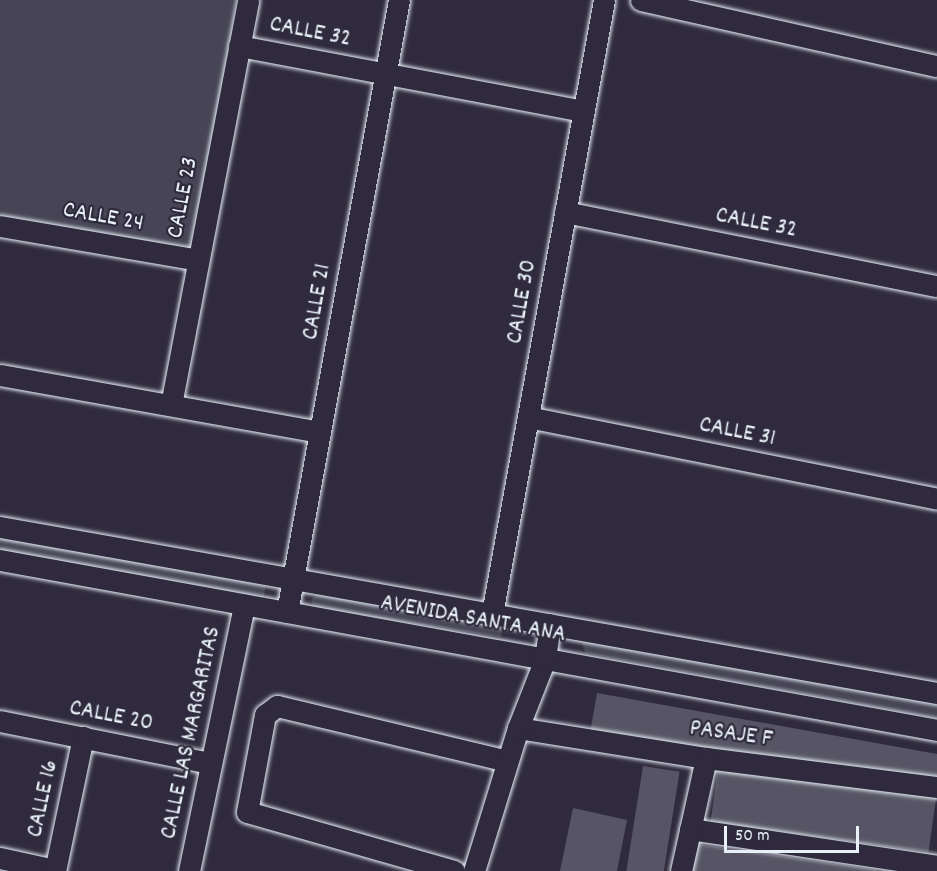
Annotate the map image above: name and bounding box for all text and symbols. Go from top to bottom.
street label: CALLE 32 [267,11,353,55]
street label: CALLE 23 [162,155,206,241]
street label: CALLE 24 [60,197,146,239]
street label: CALLE 32 [713,202,799,246]
street label: CALLE 30 [501,258,545,346]
street label: CALLE 21 [297,262,339,342]
street label: CALLE 31 [697,412,777,454]
street label: AVENIDA SANTA ANA [378,590,568,650]
street label: CALLE LAS MARGARITAS [155,624,229,842]
street label: CALLE 20 [67,695,155,739]
street label: PASAJE F [688,715,774,755]
street label: CALLE 16 [22,758,66,840]
scale bar [727,814,862,852]
text: 50 m [735,824,770,849]

